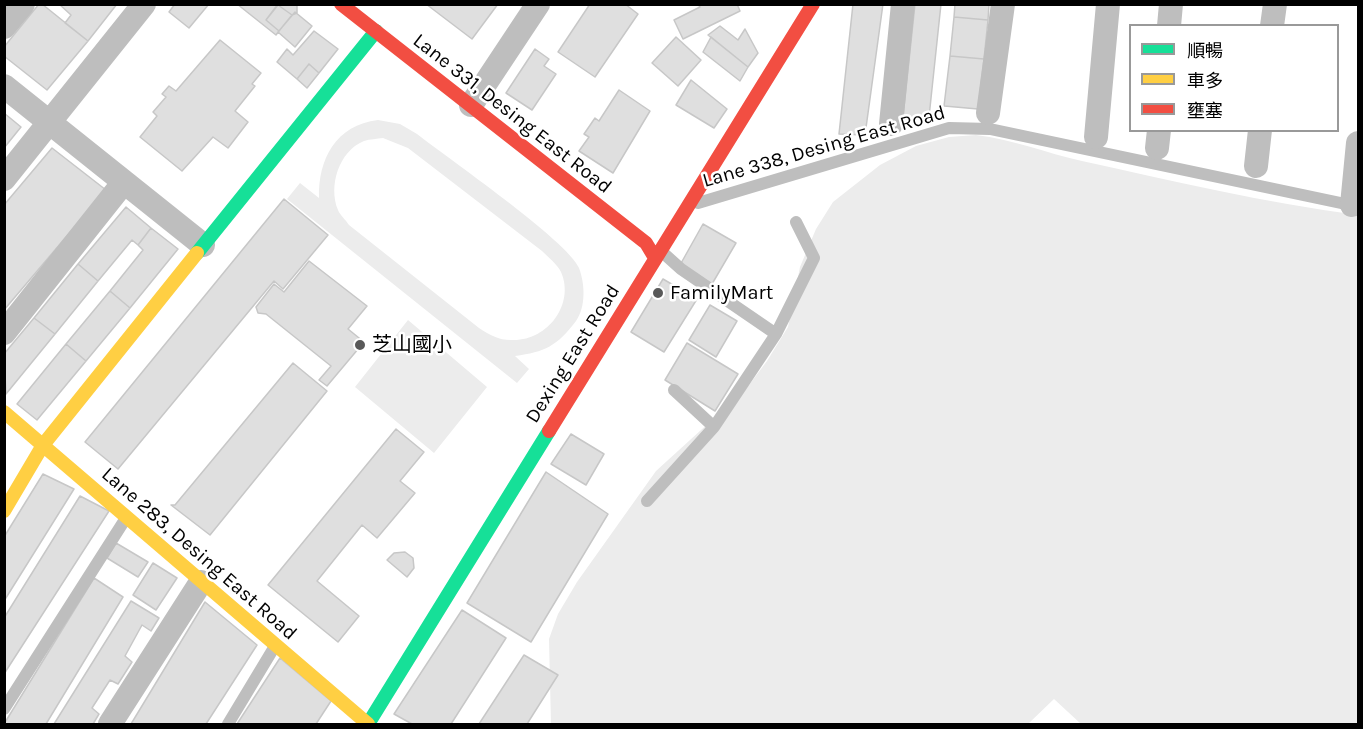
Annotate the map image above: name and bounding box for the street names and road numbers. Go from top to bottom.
street label: Lane 331, Desing East Road [408,29,616,199]
street label: Lane 338, Desing East Road [700,101,948,193]
street label: Dexing East Road [521,280,625,428]
street label: Lane 283, Desing East Road [96,463,302,645]

